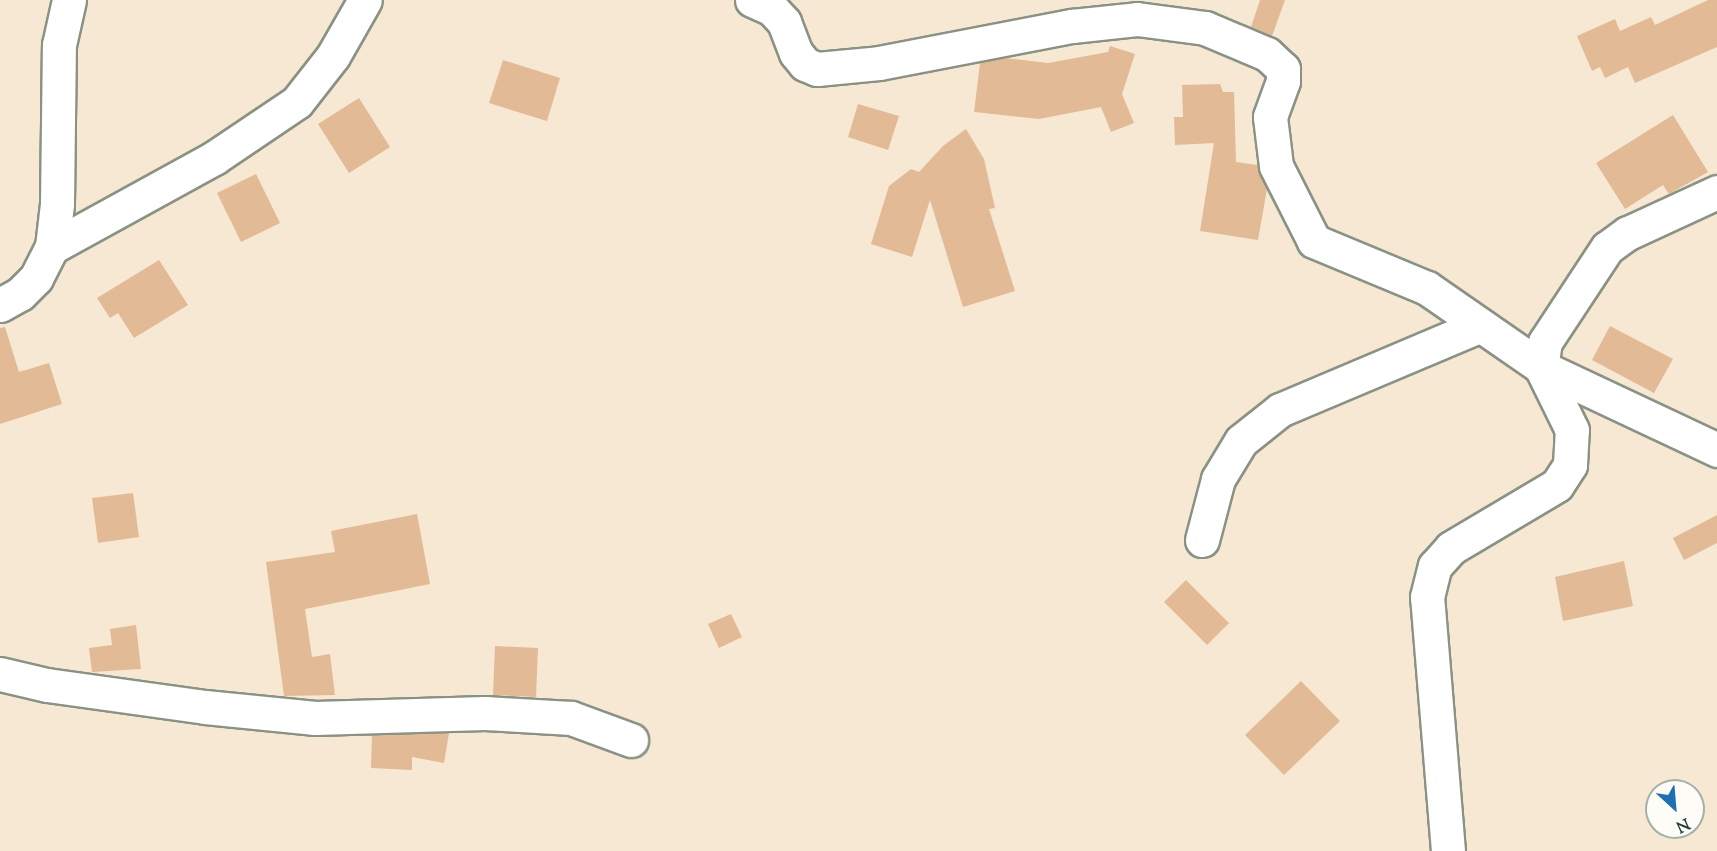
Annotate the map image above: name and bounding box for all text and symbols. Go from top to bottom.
north arrow [1645,779,1705,839]
text: N [1671,811,1693,837]

